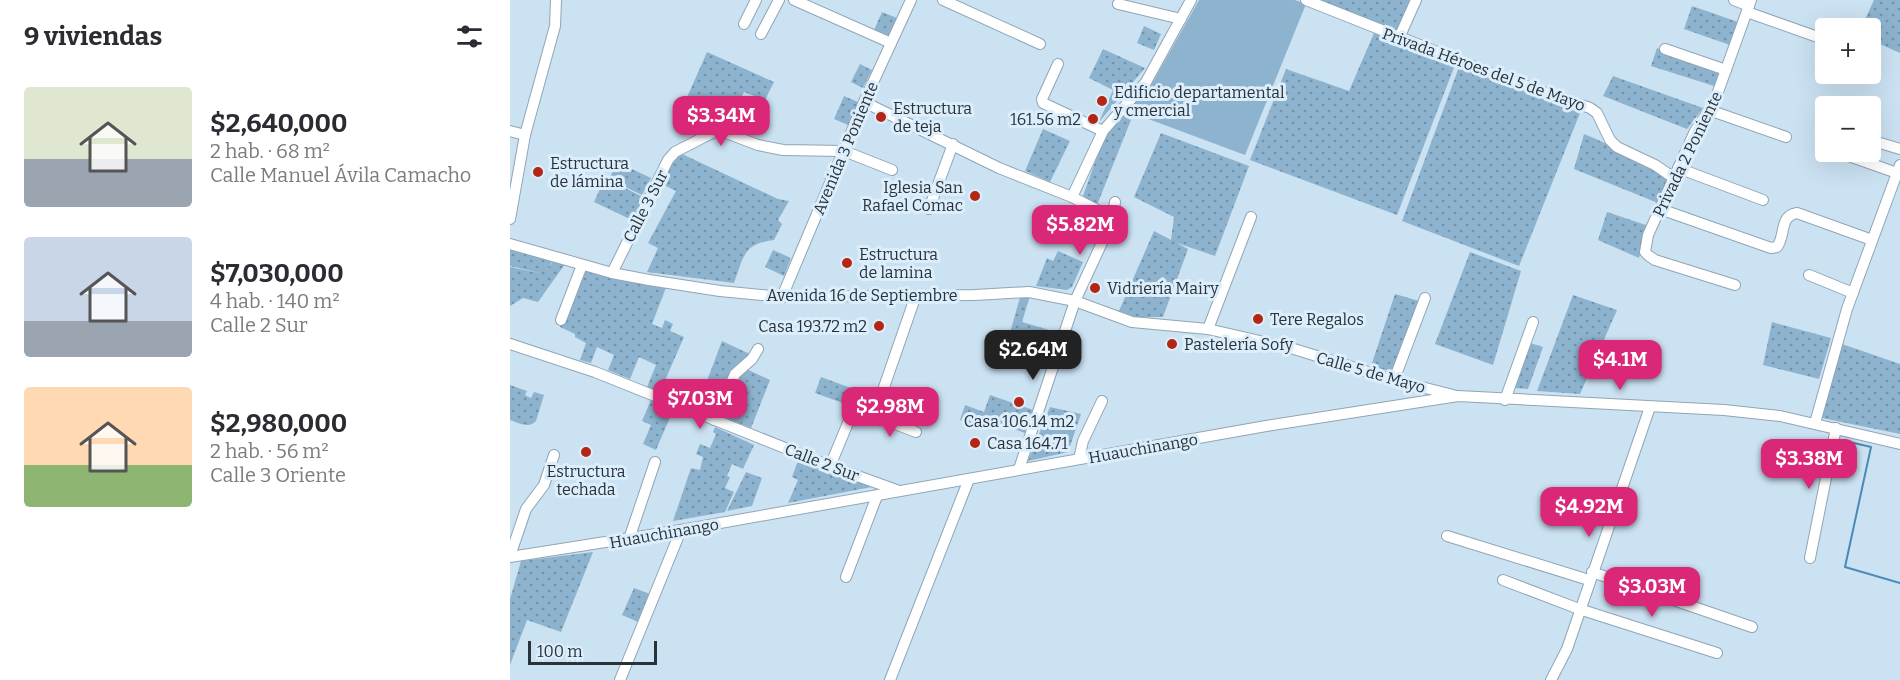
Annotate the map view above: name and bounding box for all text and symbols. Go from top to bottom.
map controls [1815,18,1881,162]
button: + [1815,18,1881,84]
icon: filters [453,20,486,53]
text: 9 viviendas [24,21,162,52]
street label: Privada Héroes del 5 de Mayo [1380,24,1588,115]
street label: Avenida 3 Poniente [809,79,882,217]
place label: Edificio departamental y cmercial [1113,83,1285,120]
street label: Privada 2 Poniente [1649,88,1726,220]
marker: Edificio departamental y cmercial [1095,94,1109,108]
pin: $3.34M [672,96,770,147]
button: − [1815,96,1881,162]
place label: Estructura de teja [893,99,972,136]
text: $3.34M [687,103,755,127]
text: $2,640,000 [210,108,348,139]
marker: Estructura de teja [874,110,888,124]
place label: 161.56 m2 [1010,110,1081,129]
icon: home [72,111,144,183]
marker: 161.56 m2 [1086,112,1100,126]
text: 2 hab. · 68 m² [210,139,330,163]
place label: Estructura de lámina [550,154,629,191]
text: Calle Manuel Ávila Camacho [210,163,471,187]
marker: Estructura de lámina [531,165,545,179]
street label: Calle 3 Sur [619,167,672,246]
place label: Iglesia San Rafael Comac [862,178,963,215]
marker: Iglesia San Rafael Comac [968,189,982,203]
pin: $5.82M [1031,205,1129,256]
text: $5.82M [1046,212,1114,236]
place label: Estructura de lamina [859,245,938,282]
marker: Estructura de lamina [840,256,854,270]
text: $7,030,000 [210,258,344,289]
icon: home [72,261,144,333]
place label: Vidriería Mairy [1107,279,1219,298]
marker: Vidriería Mairy [1088,281,1102,295]
street label: Avenida 16 de Septiembre [766,286,958,305]
text: 4 hab. · 140 m² [210,289,340,313]
place label: Tere Regalos [1270,310,1364,329]
marker: Tere Regalos [1251,312,1265,326]
text: Calle 2 Sur [210,313,308,337]
place label: Casa 193.72 m2 [758,317,867,336]
marker: Casa 193.72 m2 [872,319,886,333]
pin: $2.64M [984,330,1082,381]
place label: Pastelería Sofy [1184,335,1294,354]
text: $2.64M [998,337,1068,361]
marker: Pastelería Sofy [1165,337,1179,351]
pin: $4.1M [1578,340,1662,391]
text: $4.1M [1593,347,1647,371]
street label: Calle 5 de Mayo [1314,348,1428,397]
pin: $7.03M [651,379,749,430]
text: $7.03M [667,386,733,410]
pin: $2.98M [841,387,939,438]
text: $2.98M [856,394,924,418]
marker: Casa 106.14 m2 [1012,395,1026,409]
text: $2,980,000 [210,408,347,439]
icon: home [72,411,144,483]
place label: Casa 106.14 m2 [964,412,1074,431]
street label: Huauchinango [1087,430,1199,467]
place label: Casa 164.71 [987,434,1068,453]
marker: Casa 164.71 [968,436,982,450]
text: 2 hab. · 56 m² [210,439,329,463]
pin: $3.38M [1760,439,1858,490]
street label: Calle 2 Sur [782,440,862,485]
marker: Estructura techada [579,445,593,459]
text: $3.38M [1775,446,1843,470]
place label: Estructura techada [546,462,626,499]
text: Calle 3 Oriente [210,463,346,487]
pin: $4.92M [1540,487,1638,538]
text: $4.92M [1554,494,1624,518]
street label: Huauchinango [608,515,720,552]
pin: $3.03M [1603,567,1701,618]
text: $3.03M [1618,574,1686,598]
scale bar [528,638,657,666]
text: 100 m [537,642,582,661]

